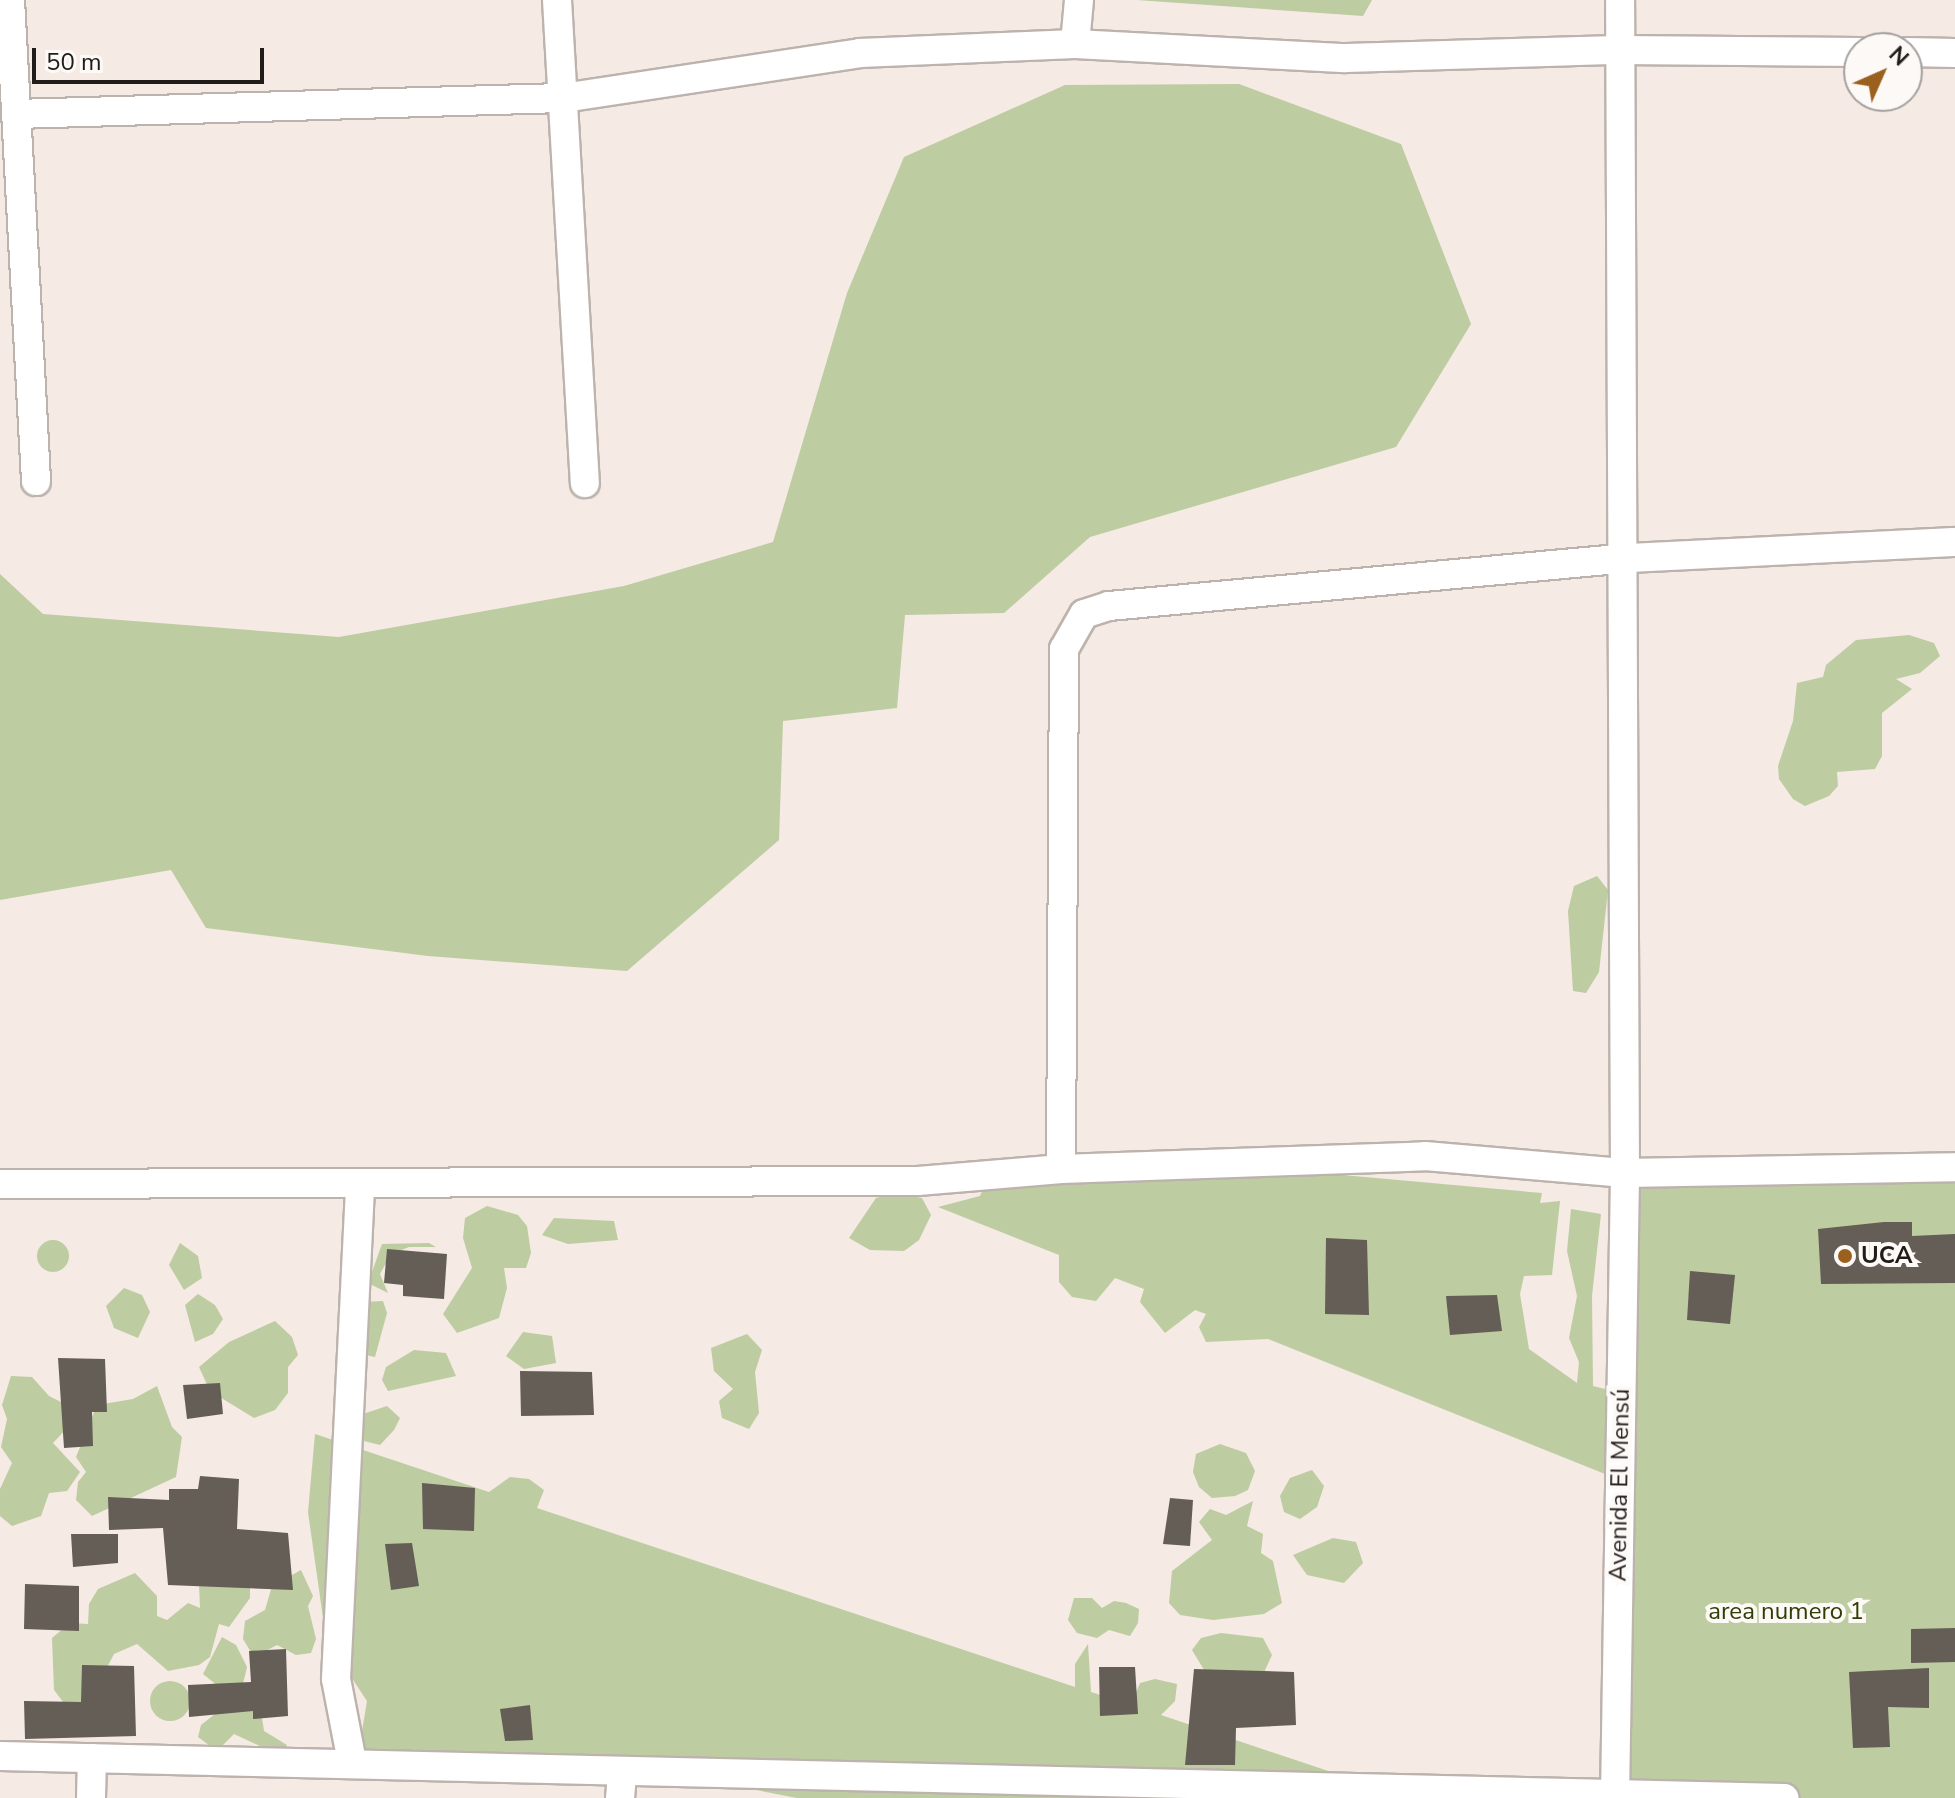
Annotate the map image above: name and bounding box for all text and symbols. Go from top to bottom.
scale bar [36,32,268,82]
north arrow [1843,32,1923,112]
text: N [1882,40,1915,73]
text: 50 m [46,46,102,78]
place label: UCA [1861,1242,1913,1270]
marker: UCA [1836,1247,1854,1265]
street label: Avenida El Mensú [1604,1388,1636,1582]
park label: area numero 1 [1708,1598,1864,1626]

